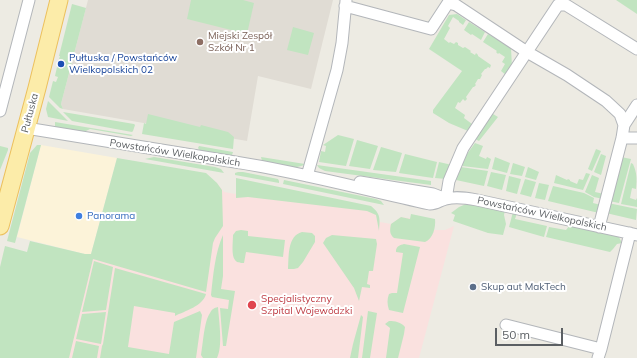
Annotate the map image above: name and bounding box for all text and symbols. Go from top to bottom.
place label: Miejski Zespół Szkół Nr 1 [208,30,272,54]
marker: Miejski Zespół Szkół Nr 1 [195,37,205,47]
place label: Pułtuska / Powstańców Wielkopolskich 02 [69,52,177,76]
marker: Pułtuska / Powstańców Wielkopolskich 02 [56,59,66,69]
street label: Pułtuska [19,92,41,134]
street label: Powstańców Wielkopolskich [109,137,241,169]
street label: Powstańców Wielkopolskich [476,194,608,234]
place label: Panorama [87,210,135,222]
marker: Panorama [74,211,84,221]
place label: Skup aut MakTech [481,281,566,293]
marker: Skup aut MakTech [468,282,478,292]
place label: Specjalistyczny Szpital Wojewódzki [261,293,352,316]
marker: Specjalistyczny Szpital Wojewódzki [246,299,258,311]
scale bar [497,320,565,346]
text: 50 m [502,327,530,342]

